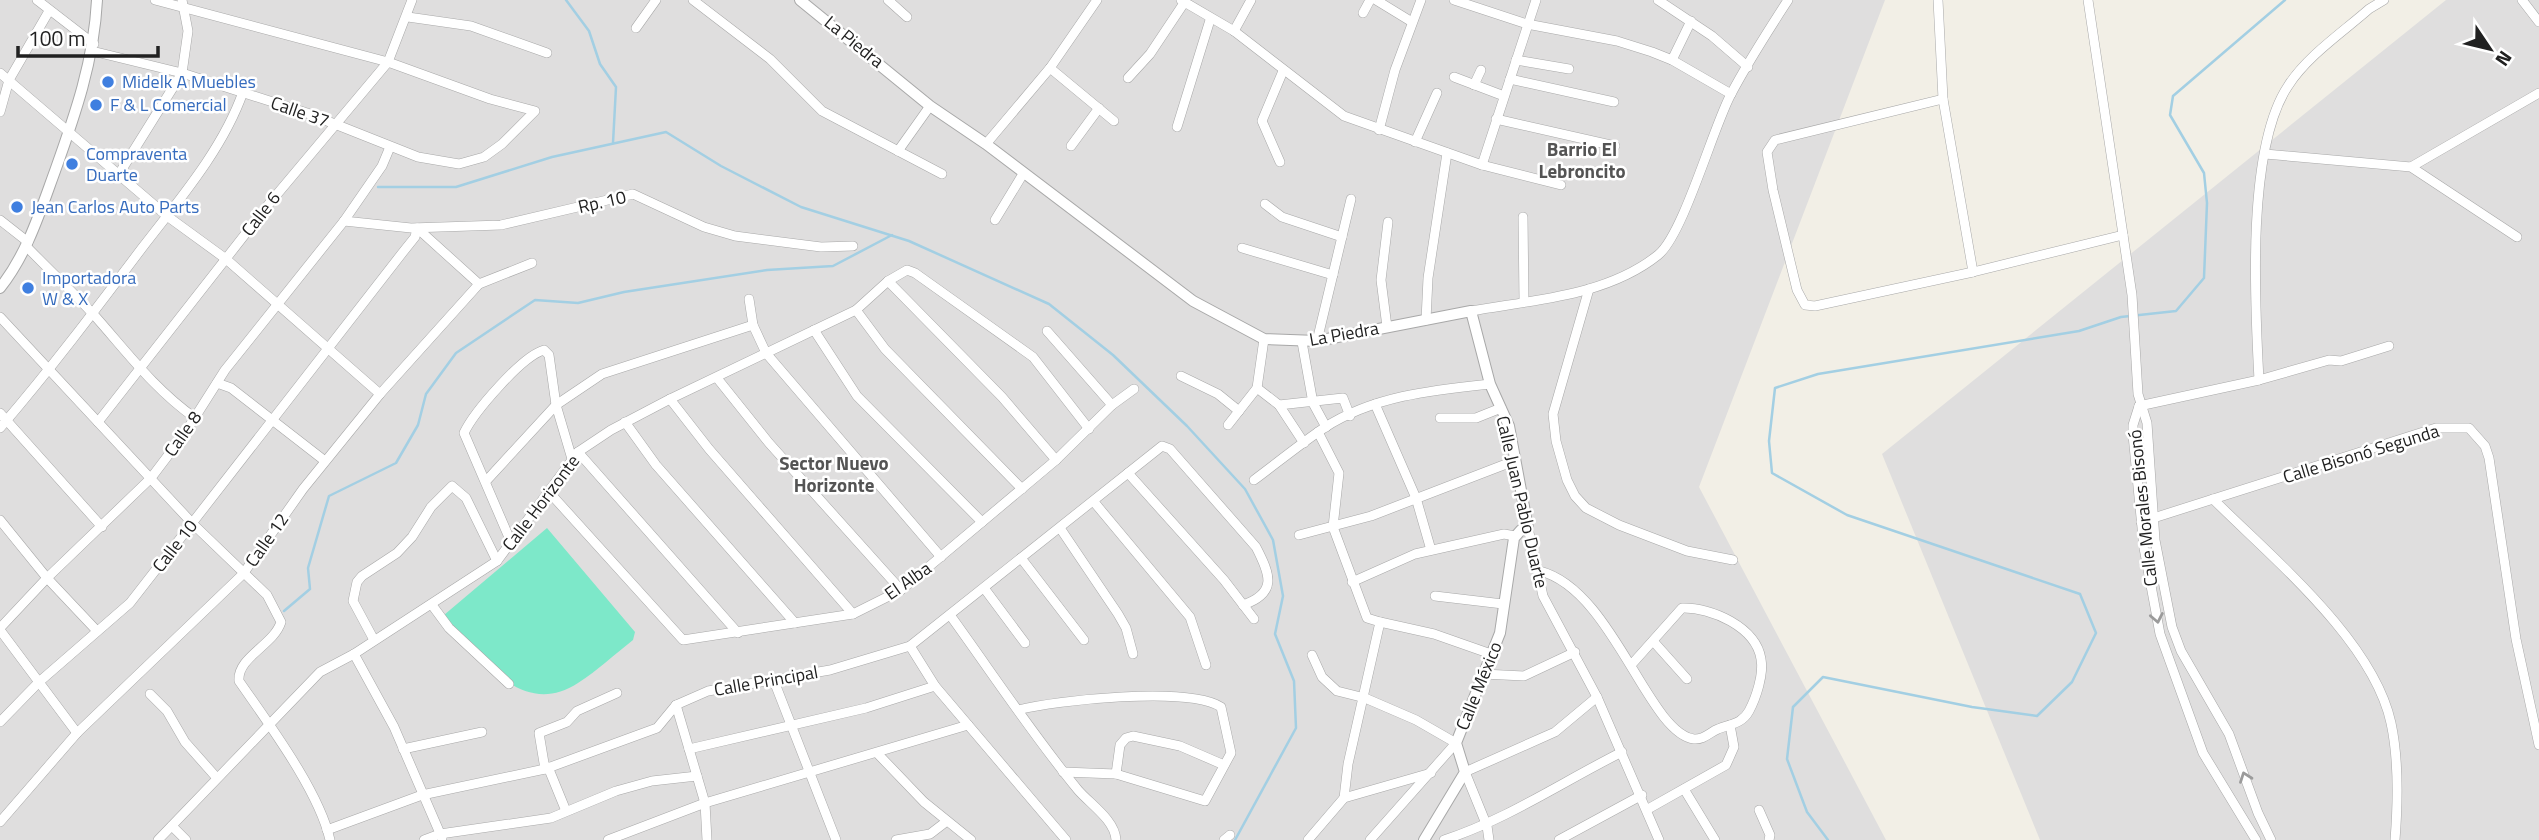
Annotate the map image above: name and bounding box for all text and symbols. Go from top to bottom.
street label: La Piedra [819,9,890,74]
scale bar [18,14,158,58]
north arrow [2455,14,2525,84]
text: 100 m [28,22,85,54]
text: N [2489,45,2520,73]
place label: Midelk A Muebles [122,68,256,95]
marker: Midelk A Muebles [100,74,116,90]
street label: Calle 37 [267,89,333,134]
place label: F & L Comercial [110,91,227,118]
marker: F & L Comercial [88,97,104,113]
district label: Barrio El Lebroncito [1538,134,1626,185]
place label: Compraventa Duarte [86,140,187,188]
marker: Compraventa Duarte [64,156,80,172]
street label: Rp. 10 [575,183,629,220]
street label: Calle 6 [234,186,287,242]
place label: Jean Carlos Auto Parts [31,193,199,220]
marker: Jean Carlos Auto Parts [9,199,25,215]
place label: Importadora W & X [42,264,136,312]
marker: Importadora W & X [20,280,36,296]
street label: La Piedra [1307,314,1381,353]
street label: Calle 8 [157,405,208,462]
street label: Calle Juan Pablo Duarte [1490,413,1555,591]
street label: Calle Bisonó Segunda [2279,417,2442,490]
street label: Calle Morales Bisonó [2121,428,2164,588]
district label: Sector Nuevo Horizonte [779,448,889,499]
street label: Calle Horizonte [495,449,586,557]
street label: Calle 12 [238,507,295,572]
street label: Calle 10 [145,514,204,578]
street label: El Alba [879,555,937,606]
one-way arrow [2149,612,2164,624]
street label: Calle México [1448,637,1509,734]
street label: Calle Principal [712,658,820,703]
one-way arrow [2239,772,2253,784]

